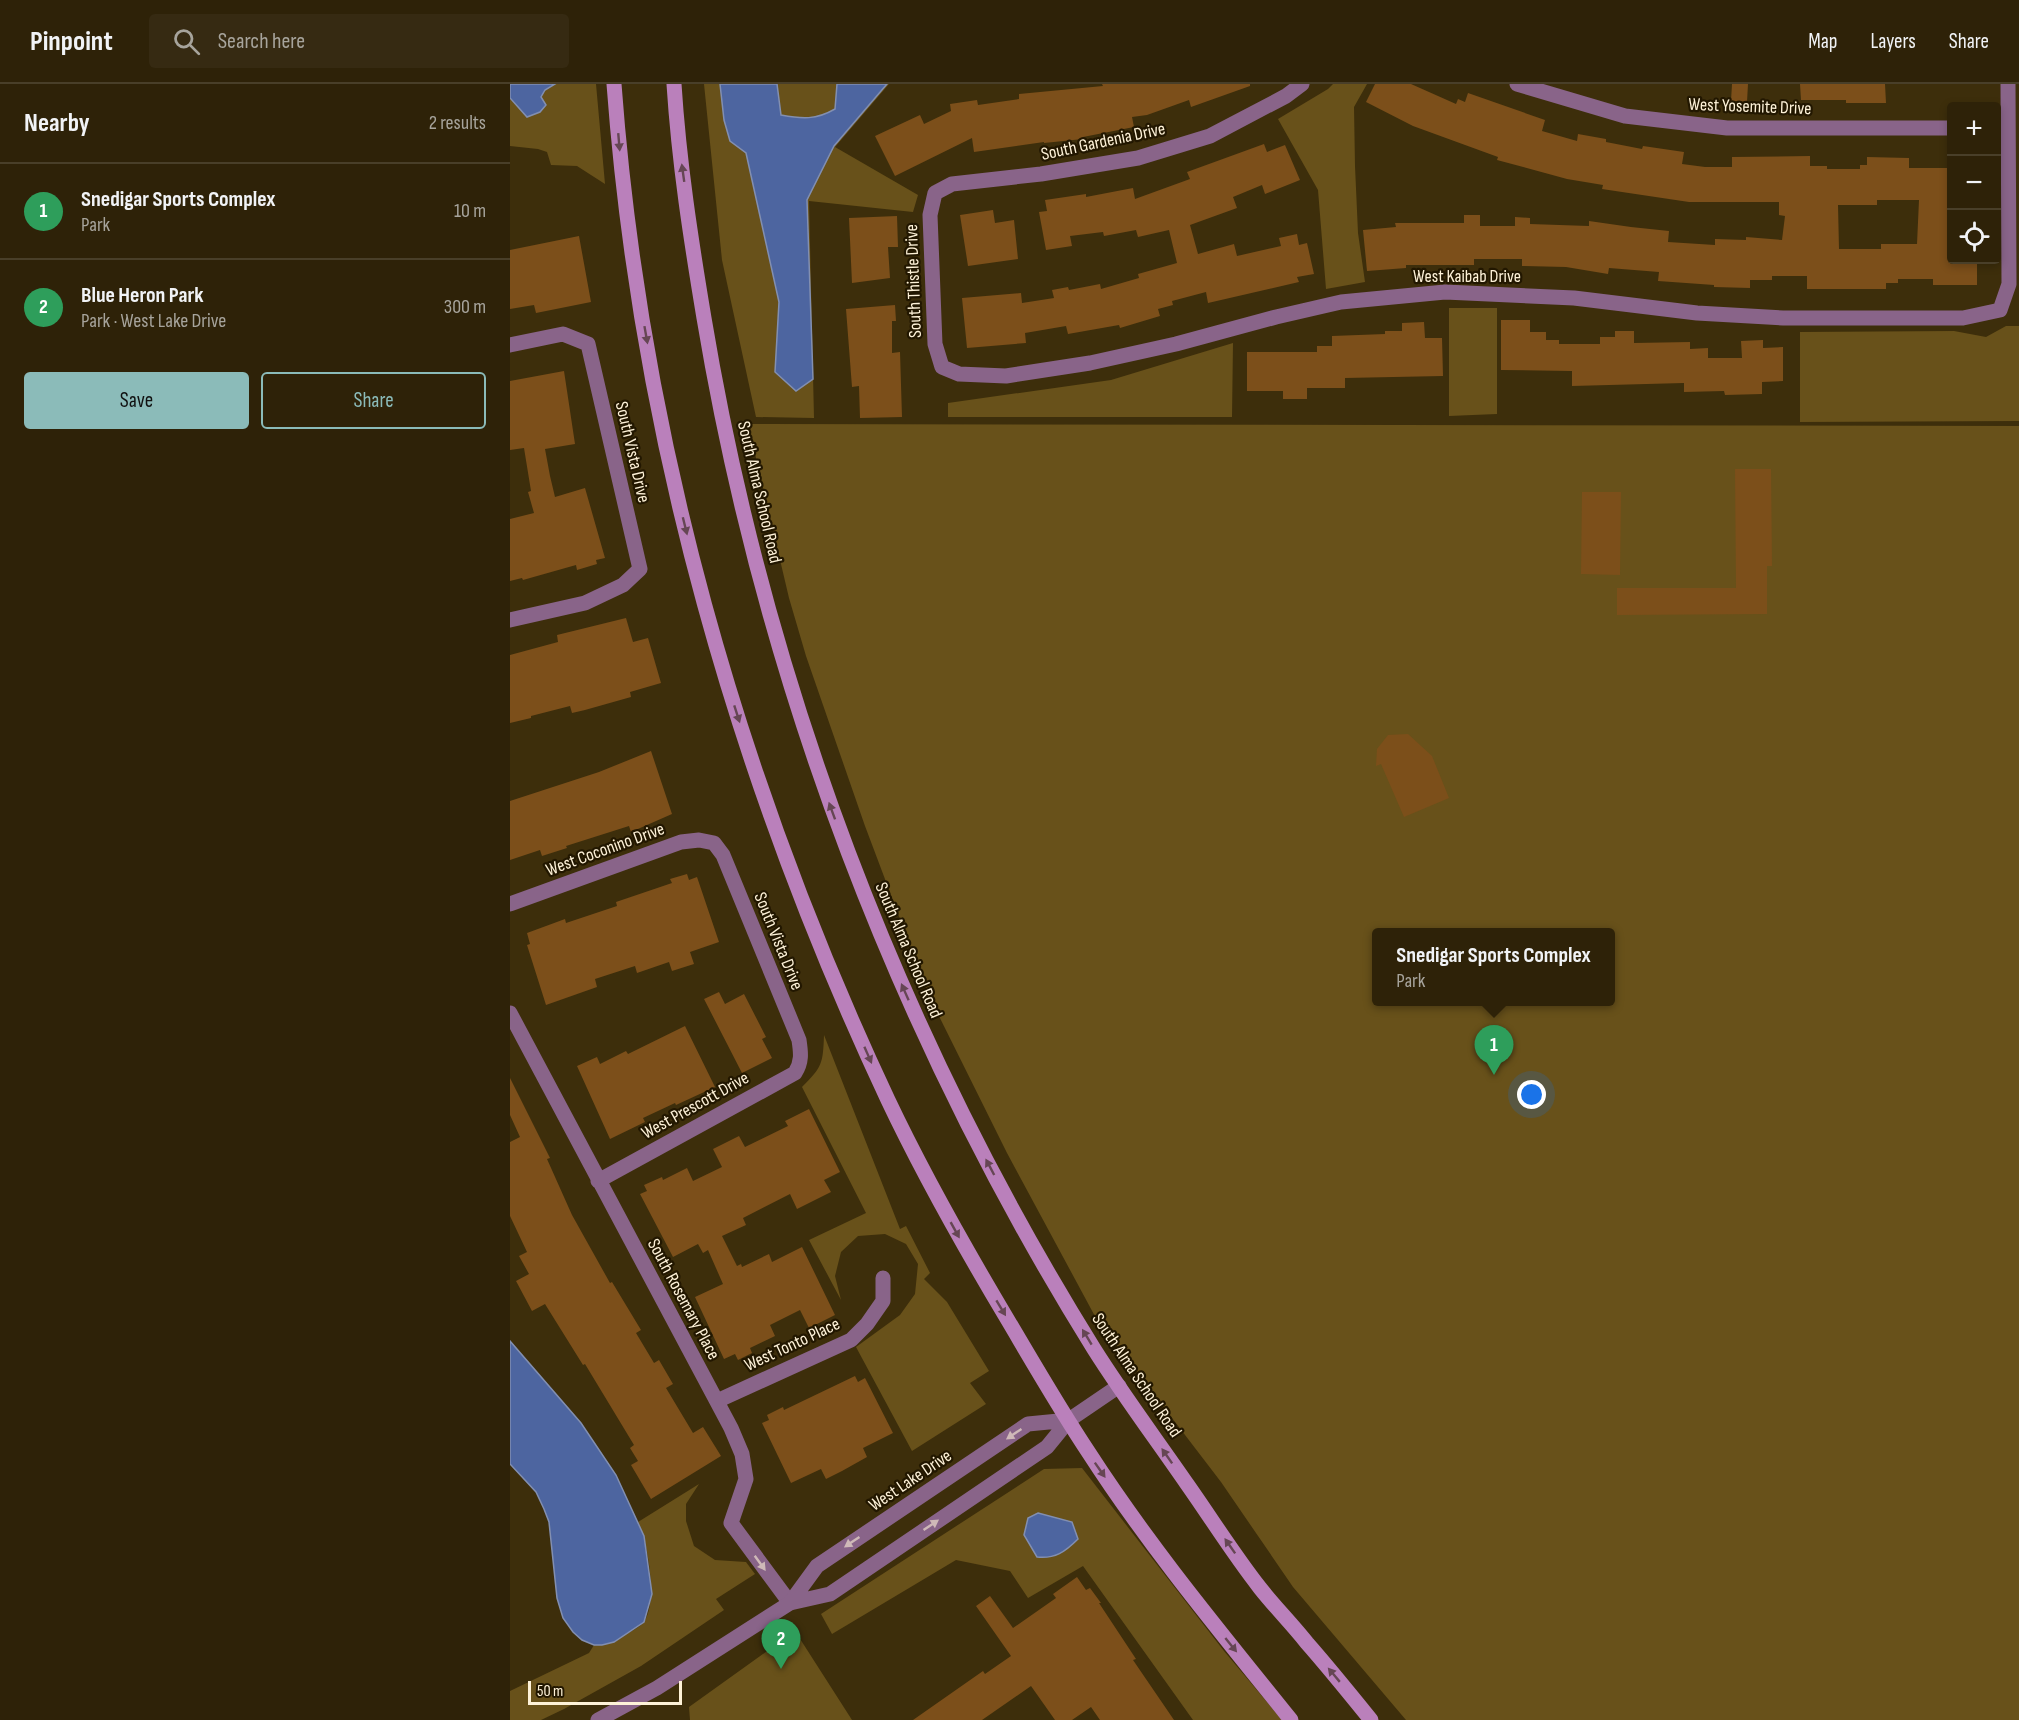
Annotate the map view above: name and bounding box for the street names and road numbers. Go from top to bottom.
street label: West Yosemite Drive [1688,94,1812,119]
street label: South Gardenia Drive [1039,118,1167,165]
street label: South Thistle Drive [901,224,926,338]
street label: West Kaibab Drive [1413,266,1521,287]
street label: South Vista Drive [611,399,654,505]
street label: South Alma School Road [733,419,786,565]
street label: West Coconino Drive [543,818,667,881]
street label: South Alma School Road [871,879,947,1021]
street label: South Vista Drive [749,889,808,993]
street label: West Prescott Drive [638,1067,753,1144]
street label: South Rosemary Place [643,1235,724,1363]
street label: South Alma School Road [1087,1309,1186,1441]
street label: West Tonto Place [741,1313,843,1376]
street label: West Lake Drive [865,1445,956,1516]

